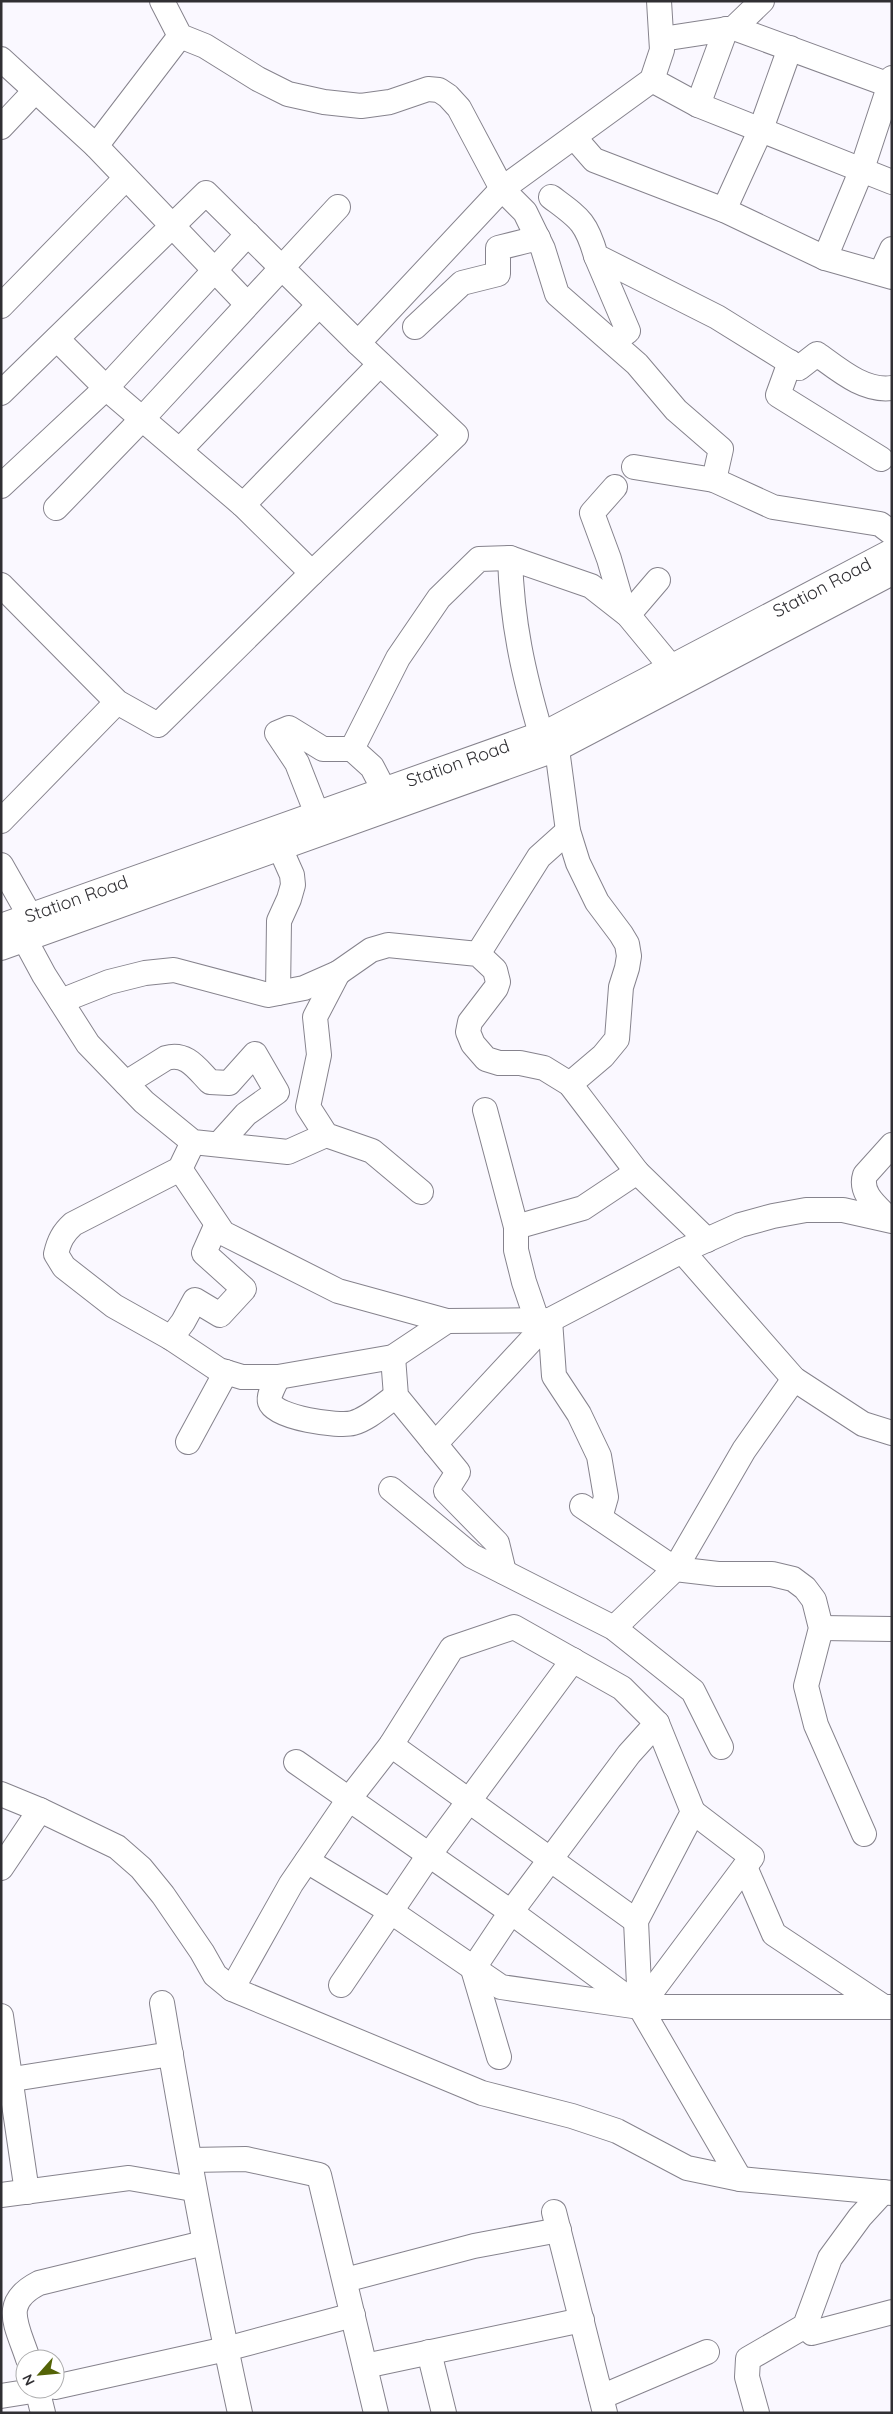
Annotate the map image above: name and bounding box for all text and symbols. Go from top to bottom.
street label: Station Road [769,552,875,623]
street label: Station Road [403,734,513,792]
street label: Station Road [21,870,131,928]
north arrow [15,2349,65,2399]
text: N [18,2371,39,2389]

